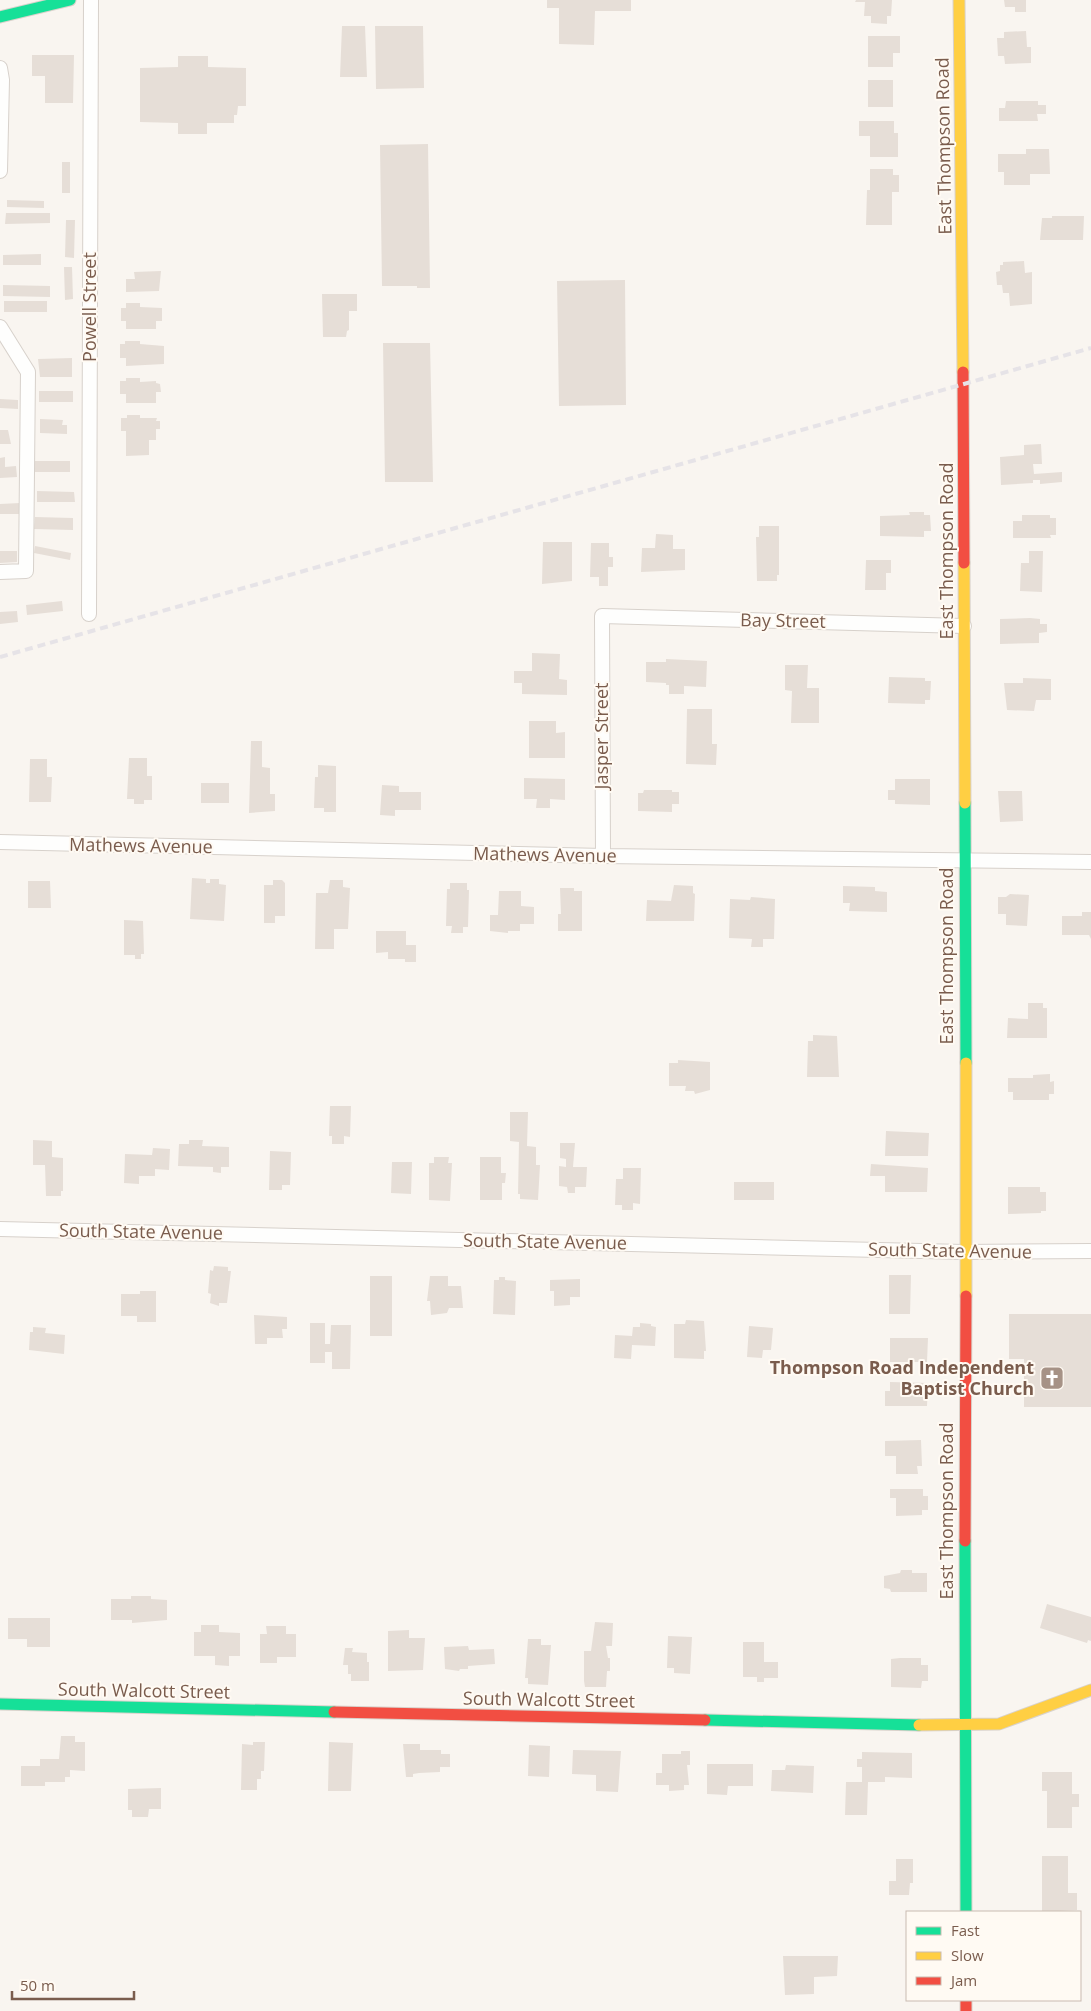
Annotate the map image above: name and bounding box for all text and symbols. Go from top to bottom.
street label: East Thompson Road [929,57,957,235]
street label: Powell Street [77,252,101,362]
street label: East Thompson Road [934,462,958,640]
street label: Bay Street [740,607,826,633]
street label: Jasper Street [589,683,613,791]
street label: Mathews Avenue [69,832,213,858]
street label: Mathews Avenue [473,841,617,867]
street label: East Thompson Road [934,867,958,1045]
street label: South State Avenue [59,1218,223,1244]
street label: South State Avenue [463,1228,627,1254]
street label: South State Avenue [868,1237,1032,1263]
place label: Thompson Road Independent Baptist Church [770,1355,1034,1400]
church icon: Thompson Road Independent Baptist Church [1039,1365,1065,1391]
street label: East Thompson Road [934,1422,958,1600]
street label: South Walcott Street [58,1676,230,1704]
street label: South Walcott Street [463,1685,635,1713]
legend [906,1911,1081,2001]
text: Fast [951,1920,980,1940]
text: Slow [951,1945,984,1965]
scale bar [12,1968,135,2000]
text: Jam [949,1970,977,1990]
text: 50 m [20,1975,55,1995]

